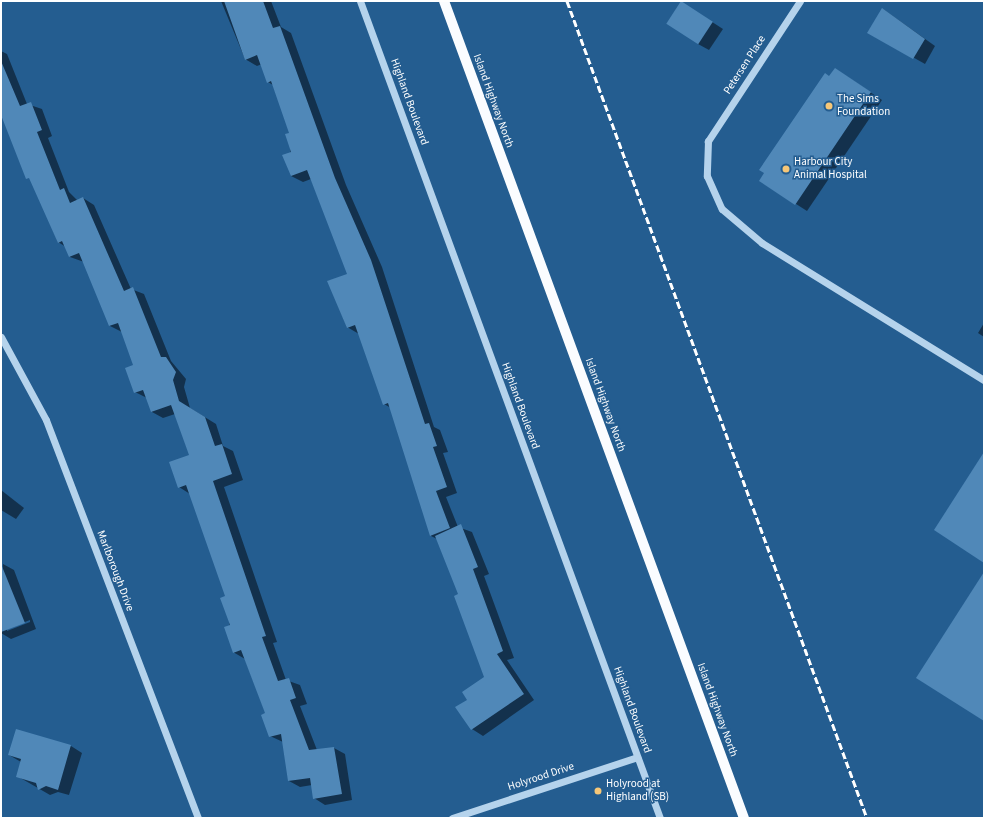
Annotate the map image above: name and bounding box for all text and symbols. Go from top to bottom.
street label: Petersen Place [721,33,769,97]
street label: Island Highway North [470,52,516,150]
street label: Highland Boulevard [387,57,431,147]
place label: The Sims Foundation [837,93,890,119]
marker: The Sims Foundation [824,101,834,111]
place label: Harbour City Animal Hospital [794,156,867,182]
marker: Harbour City Animal Hospital [781,164,791,174]
street label: Island Highway North [582,356,628,454]
street label: Highland Boulevard [498,361,542,451]
street label: Marlborough Drive [94,529,136,613]
street label: Island Highway North [694,661,740,759]
street label: Highland Boulevard [610,665,654,755]
street label: Holyrood Drive [506,760,576,794]
place label: Holyrood at Highland (SB) [606,778,669,804]
marker: Holyrood at Highland (SB) [593,786,603,796]

